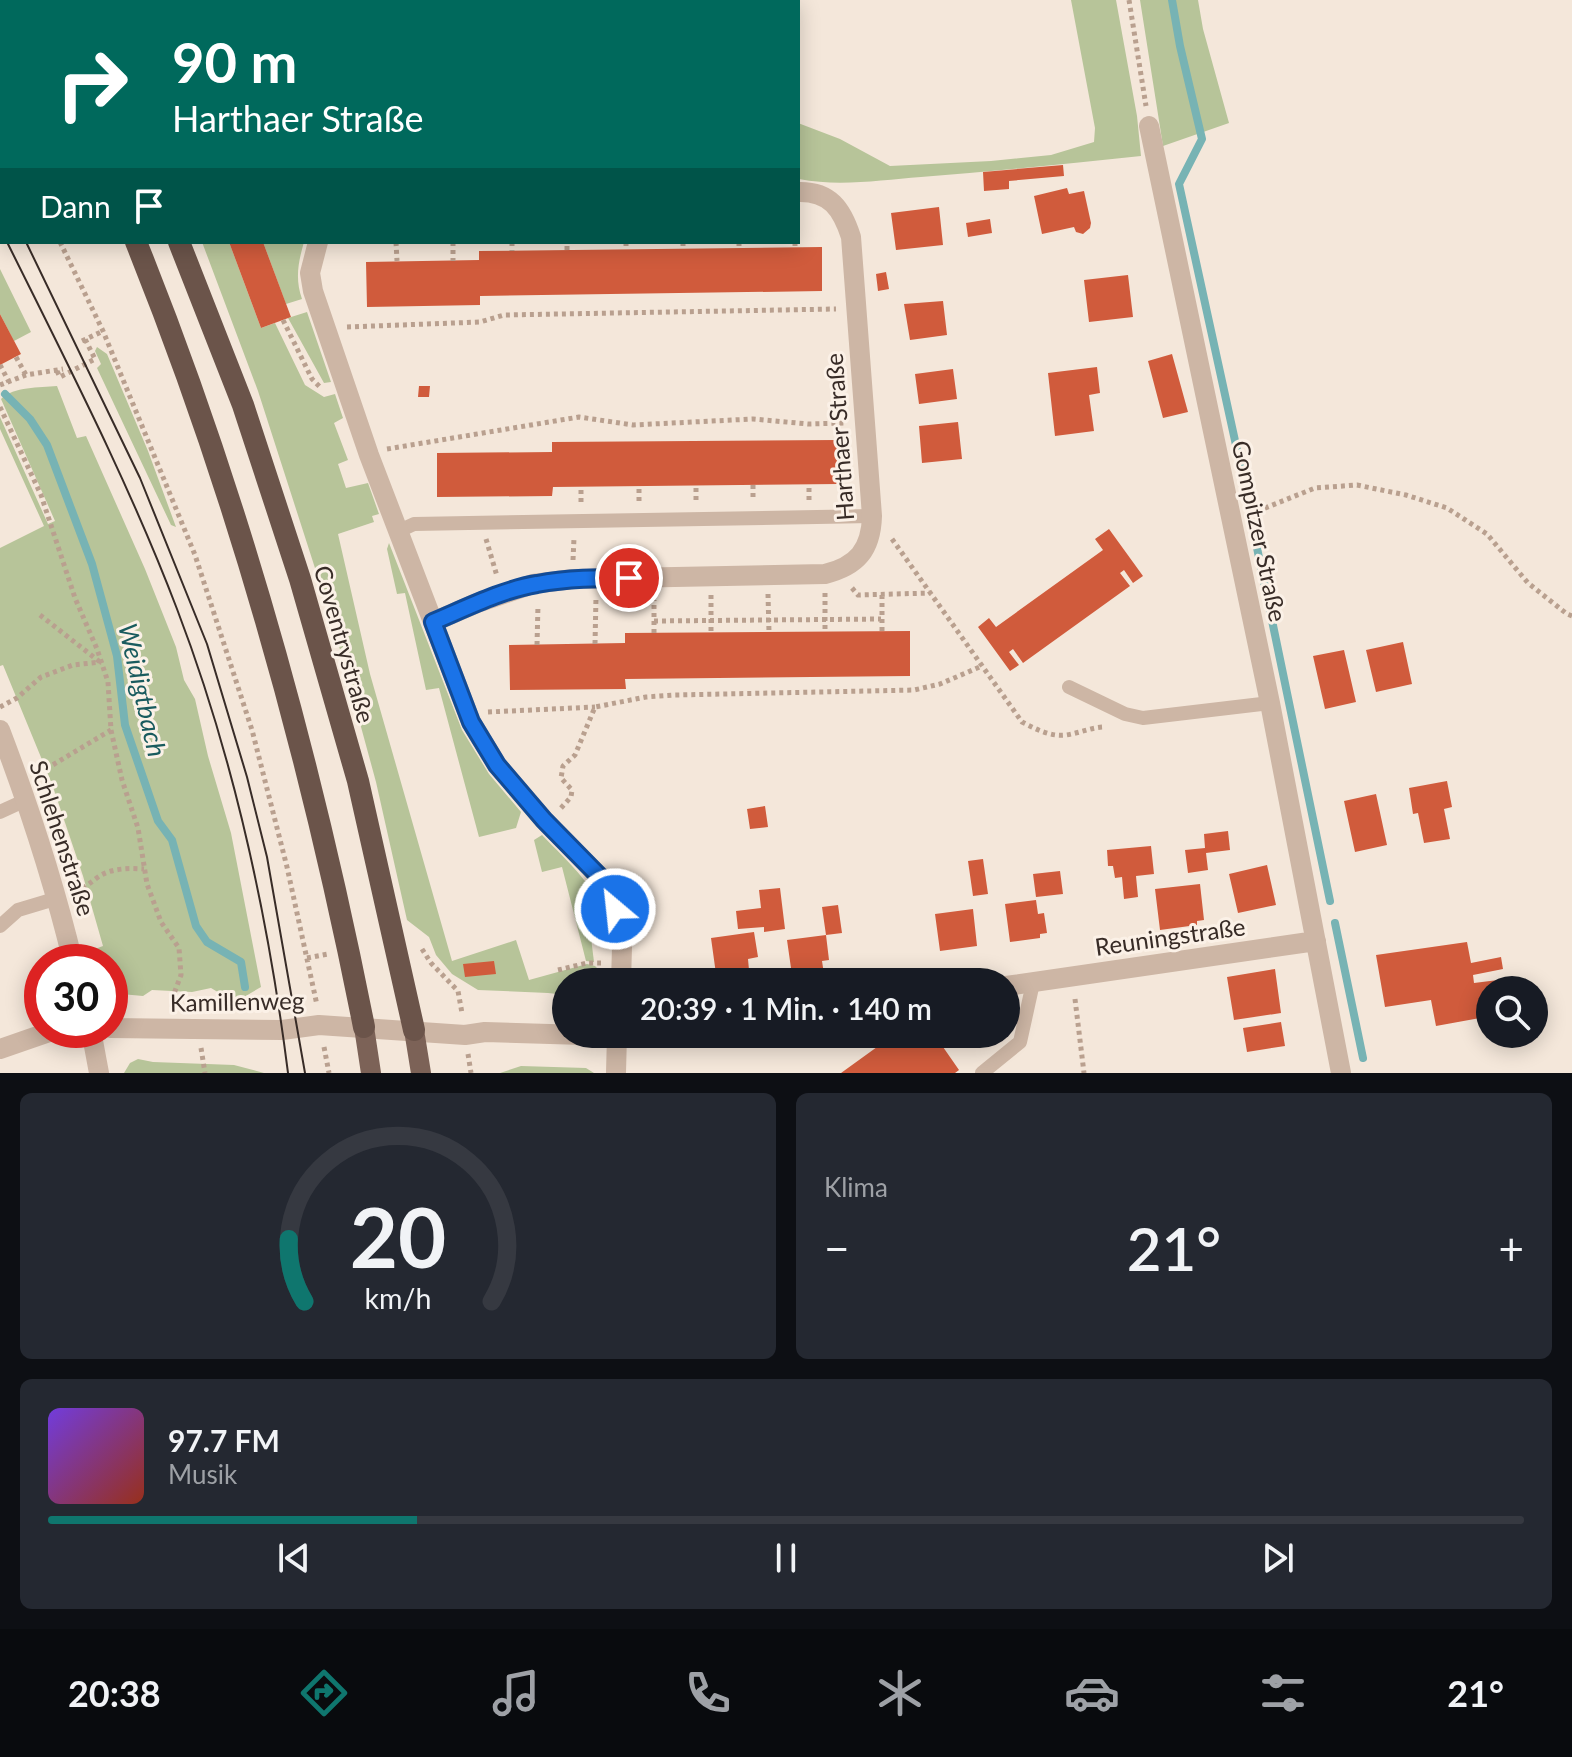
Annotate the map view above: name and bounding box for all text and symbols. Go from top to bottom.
text: 90 m [172,28,297,95]
icon: right [40,32,144,136]
text: Harthaer Straße [172,96,424,140]
icon: arrive [127,184,171,228]
text: Dann [40,188,111,224]
street label: Harthaer Straße [819,352,859,522]
street label: Gompitzer Straße [1227,438,1293,624]
pin [595,544,663,612]
icon: arrive [607,556,651,600]
street label: Coventrystraße [309,562,381,726]
water label: Weidigtbach [112,620,174,760]
street label: Schlehenstraße [24,757,102,919]
position arrow [573,867,657,951]
street label: Reuningstraße [1093,911,1247,961]
speed limit sign: 30 [24,944,128,1048]
map controls [1476,976,1548,1048]
button: search [1476,976,1548,1048]
street label: Kamillenweg [170,985,304,1017]
text: 20:39 · 1 Min. · 140 m [640,990,932,1026]
text: Klima [824,1171,888,1203]
text: 20 [350,1186,446,1286]
text: 21° [1127,1212,1221,1284]
text: − [824,1222,850,1274]
text: + [1498,1222,1524,1274]
text: km/h [365,1281,431,1315]
text: 97.7 FM [168,1422,280,1458]
text: Musik [168,1458,237,1490]
icon: previous [272,1536,316,1580]
icon: pause [764,1536,808,1580]
icon: next [1256,1536,1300,1580]
icon: directions [296,1665,352,1721]
icon: music [488,1665,544,1721]
icon: phone [680,1665,736,1721]
icon: climate [872,1665,928,1721]
icon: car [1064,1665,1120,1721]
icon: filters [1255,1665,1311,1721]
text: 20:38 [68,1671,161,1715]
text: 21° [1447,1671,1504,1715]

